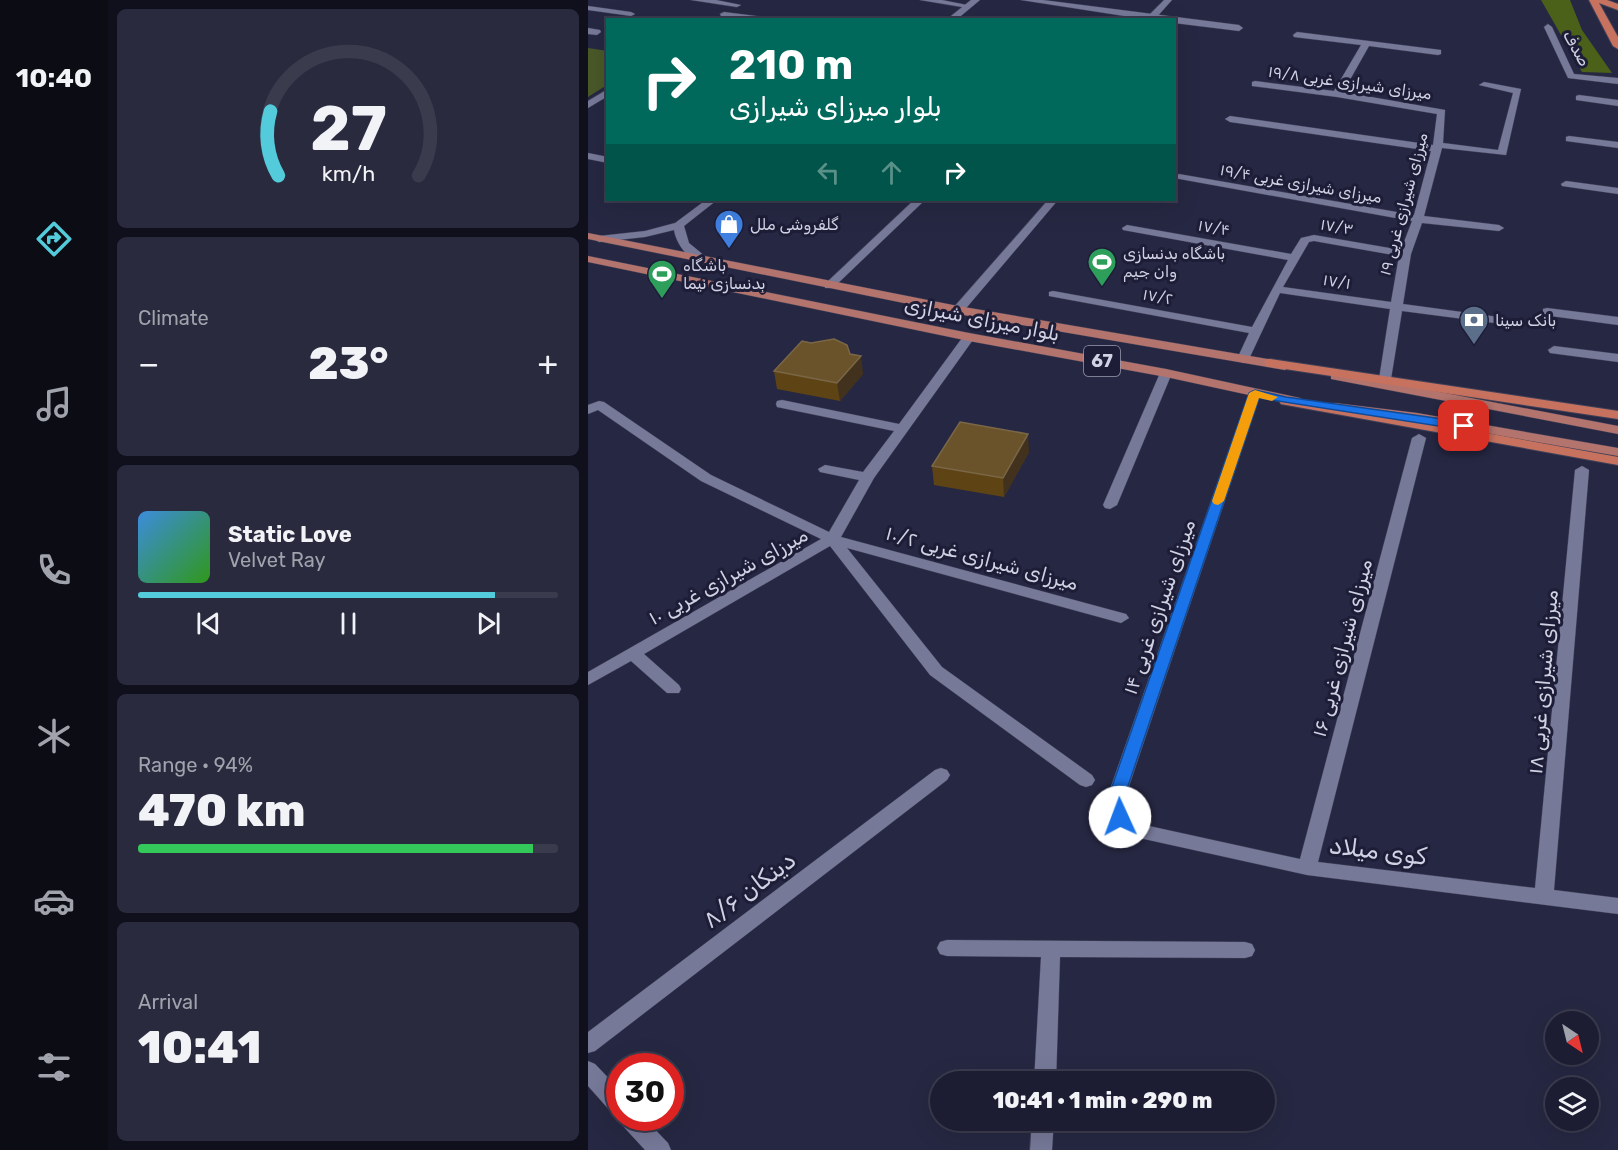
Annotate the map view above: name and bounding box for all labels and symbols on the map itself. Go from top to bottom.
street label: صدف [1559,27,1594,69]
street label: ۱۹/۸ میرزای شیرازی غربی [1267,62,1433,104]
street label: ۱۹ میرزای شیرازی غربی [1375,130,1433,278]
street label: ۱۹/۴ میرزای شیرازی غربی [1218,160,1383,208]
shop icon: گلفروشی ملل [713,208,745,250]
place label: گلفروشی ملل [750,215,839,235]
street label: ۱۷/۴ [1197,215,1231,240]
street label: ۱۷/۳ [1319,215,1355,238]
place label: باشگاه بدنسازی وان جیم [1123,244,1225,282]
sports icon: باشگاه بدنسازی وان جیم [1086,246,1118,288]
place label: باشگاه بدنسازی نیما [683,256,765,294]
sports icon: باشگاه بدنسازی نیما [646,258,678,300]
street label: ۱۷/۱ [1322,270,1352,293]
street label: ۱۷/۲ [1141,284,1175,309]
street label: بلوار میرزای شیرازی [902,292,1062,346]
bank icon: بانک سینا [1458,304,1490,346]
place label: بانک سینا [1495,311,1556,330]
road number: 67 [1084,346,1120,376]
pin [1438,400,1489,451]
street label: ۱۴ میرزای شیرازی غربی [1118,516,1200,698]
street label: ۱۰/۲ میرزای شیرازی غربی [883,521,1081,595]
street label: ۱۰ میرزای شیرازی غربی [644,522,812,630]
street label: ۱۶ میرزای شیرازی غربی [1307,556,1377,740]
street label: ۱۸ میرزای شیرازی غربی [1523,589,1563,775]
position arrow [1088,785,1152,849]
street label: کوی میلاد [1328,831,1429,871]
street label: ۸/۶ دینکان [697,846,801,934]
north arrow [1545,1011,1599,1065]
speed limit sign: 30 [606,1053,684,1131]

